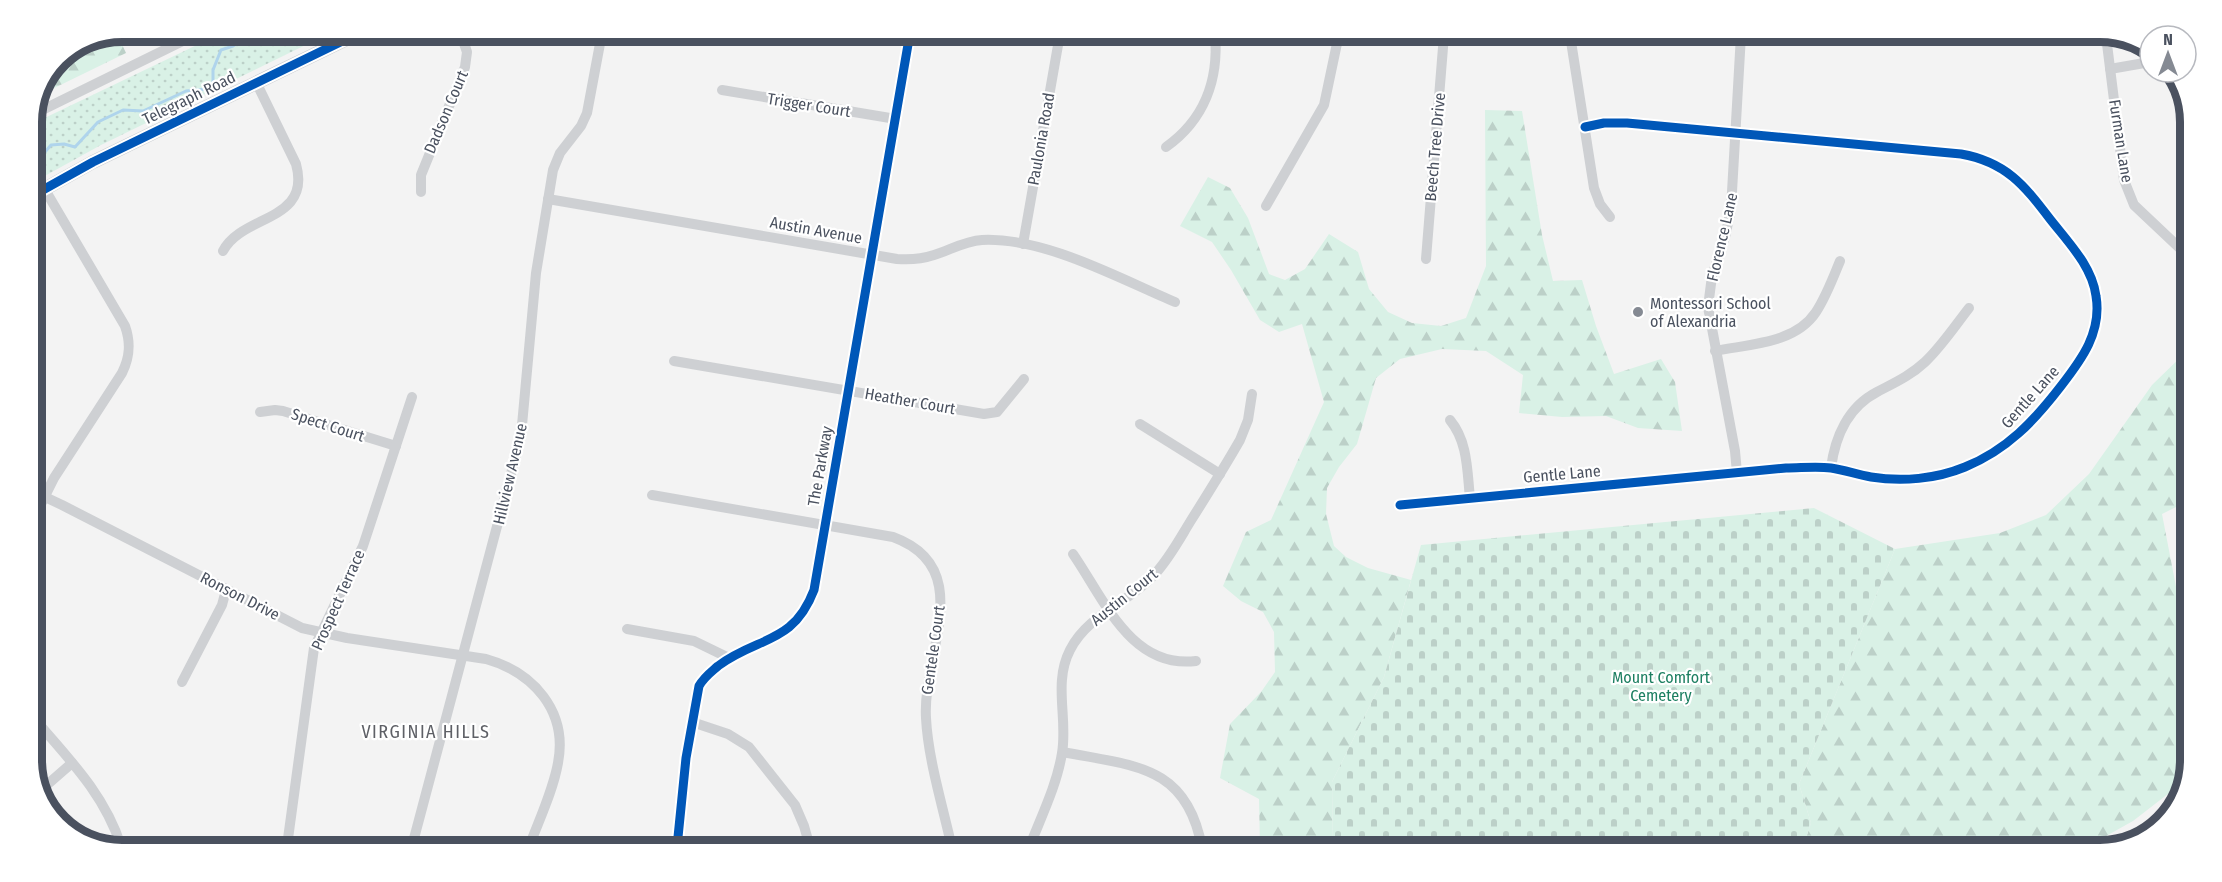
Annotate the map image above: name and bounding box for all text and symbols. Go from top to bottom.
north arrow [2138,24,2198,84]
text: N [2163,30,2173,49]
street label: Telegraph Road [140,67,238,129]
street label: Dadson Court [420,67,472,156]
street label: Trigger Court [766,89,853,121]
street label: Paulonia Road [1024,91,1058,187]
street label: Beech Tree Drive [1421,92,1449,202]
street label: Furman Lane [2105,98,2137,184]
street label: Florence Lane [1703,191,1741,283]
street label: Austin Avenue [768,213,864,247]
place label: Montessori School of Alexandria [1650,294,1771,331]
marker: Montessori School of Alexandria [1631,305,1645,319]
street label: Gentle Lane [1997,362,2063,432]
street label: Heather Court [863,384,958,418]
street label: Spect Court [289,404,368,446]
street label: Hillview Avenue [489,421,531,527]
street label: The Parkway [804,424,837,508]
street label: Gentle Lane [1523,461,1602,487]
street label: Prospect Terrace [307,547,369,653]
street label: Austin Court [1087,564,1162,630]
street label: Ronson Drive [197,568,283,624]
street label: Gentele Court [917,604,949,696]
park label: Mount Comfort Cemetery [1612,668,1711,705]
district label: VIRGINIA HILLS [361,721,491,743]

